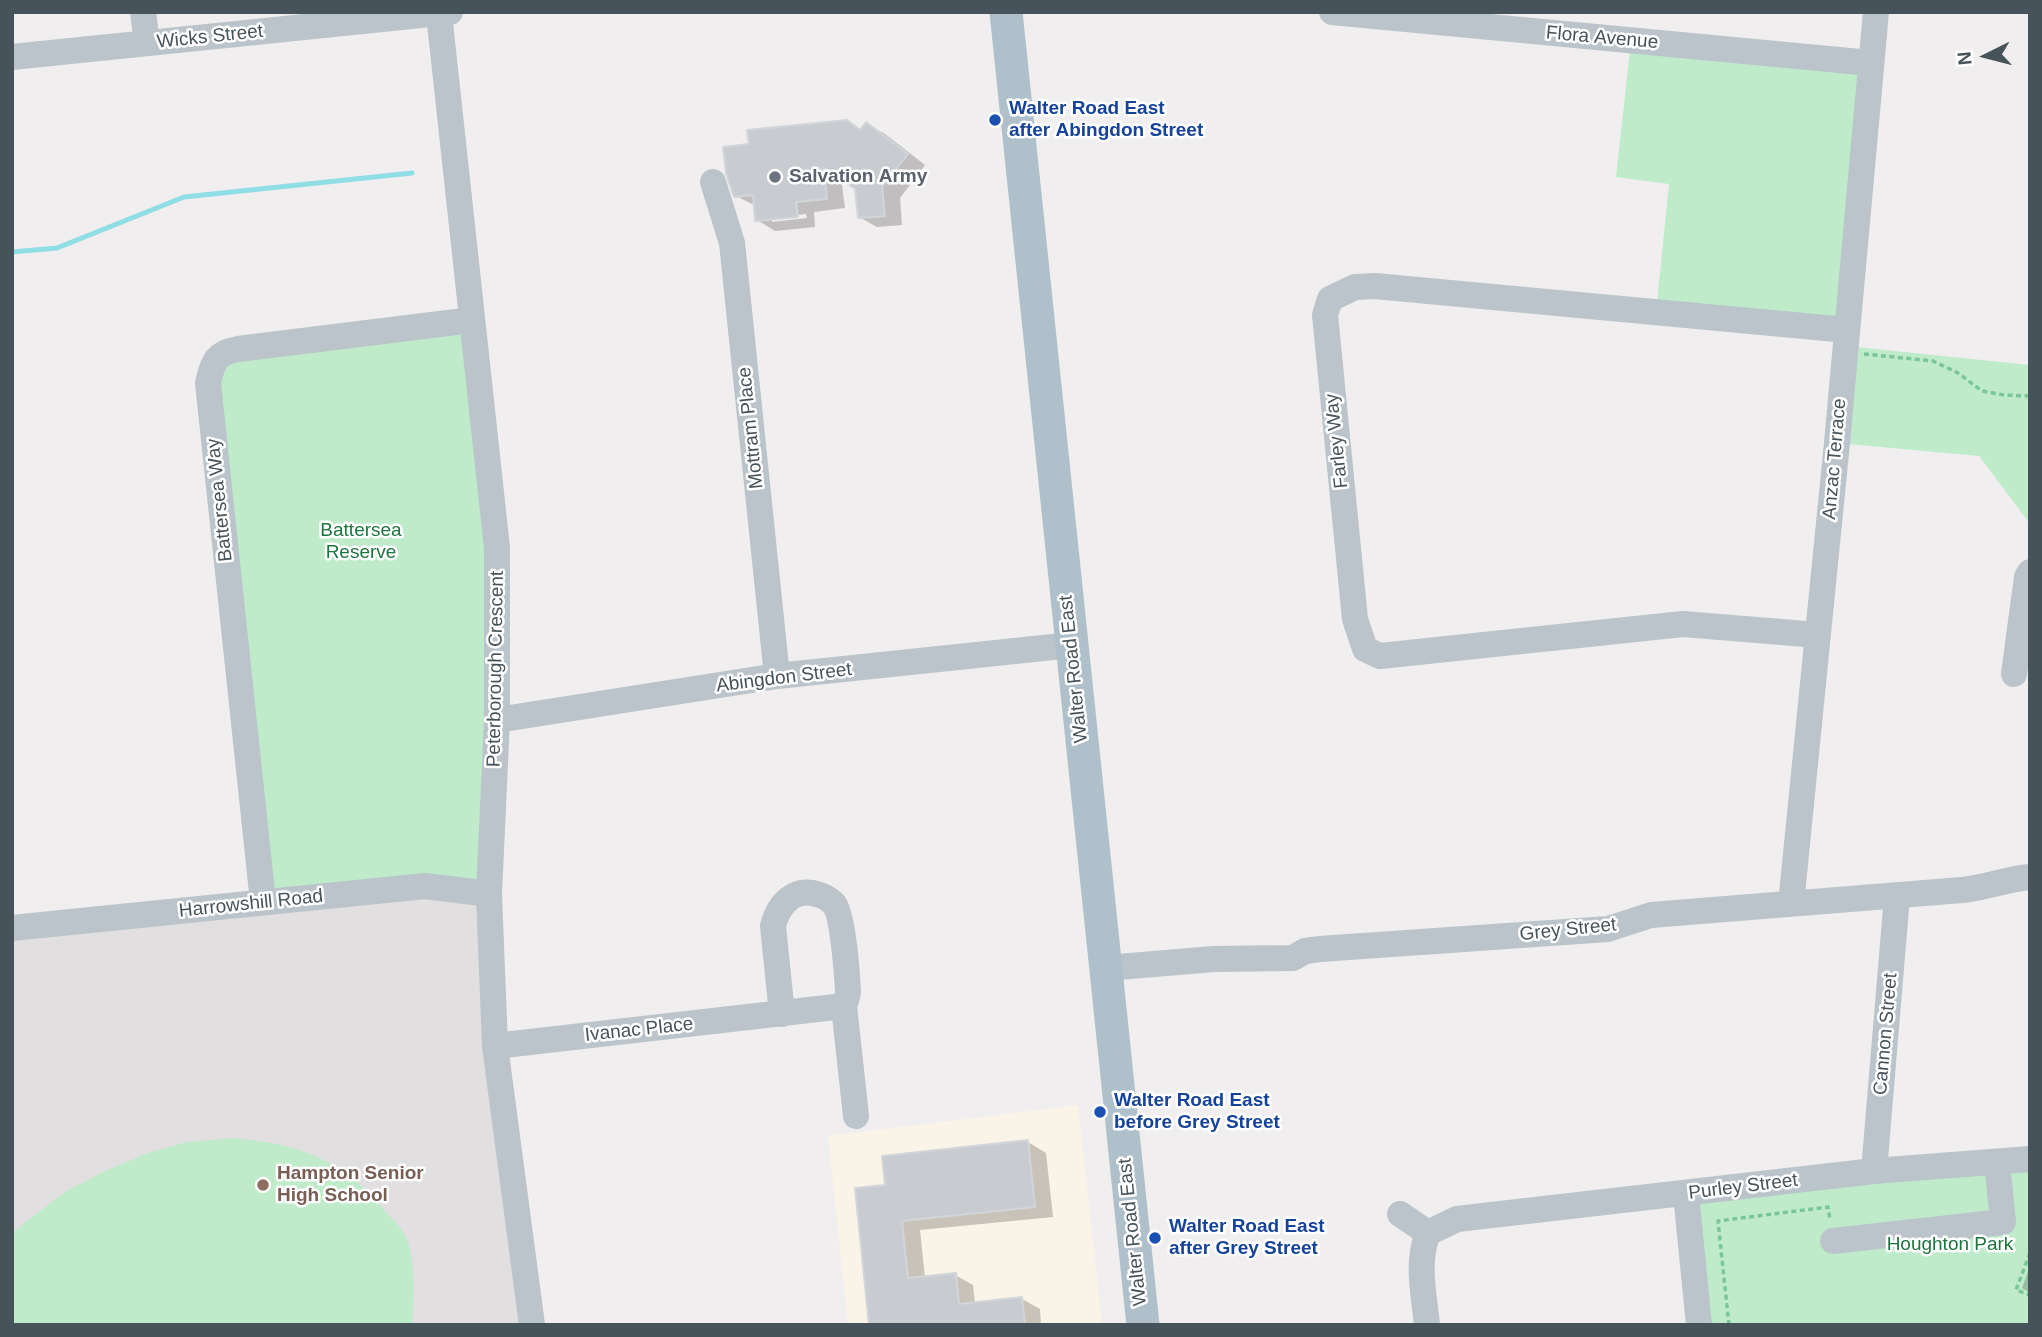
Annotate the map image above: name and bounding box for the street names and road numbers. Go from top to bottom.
street label: Wicks Street [156,20,264,54]
street label: Flora Avenue [1545,22,1659,54]
street label: Mottram Place [733,366,769,490]
street label: Farley Way [1321,392,1353,490]
street label: Anzac Terrace [1818,398,1852,520]
street label: Battersea Way [202,437,238,563]
street label: Peterborough Crescent [483,571,509,767]
street label: Walter Road East [1055,594,1093,744]
street label: Abingdon Street [715,658,853,698]
street label: Harrowshill Road [178,885,324,923]
street label: Grey Street [1519,914,1617,946]
street label: Cannon Street [1869,972,1903,1096]
street label: Ivanac Place [584,1013,694,1047]
street label: Walter Road East [1114,1157,1152,1307]
street label: Purley Street [1687,1169,1799,1205]

